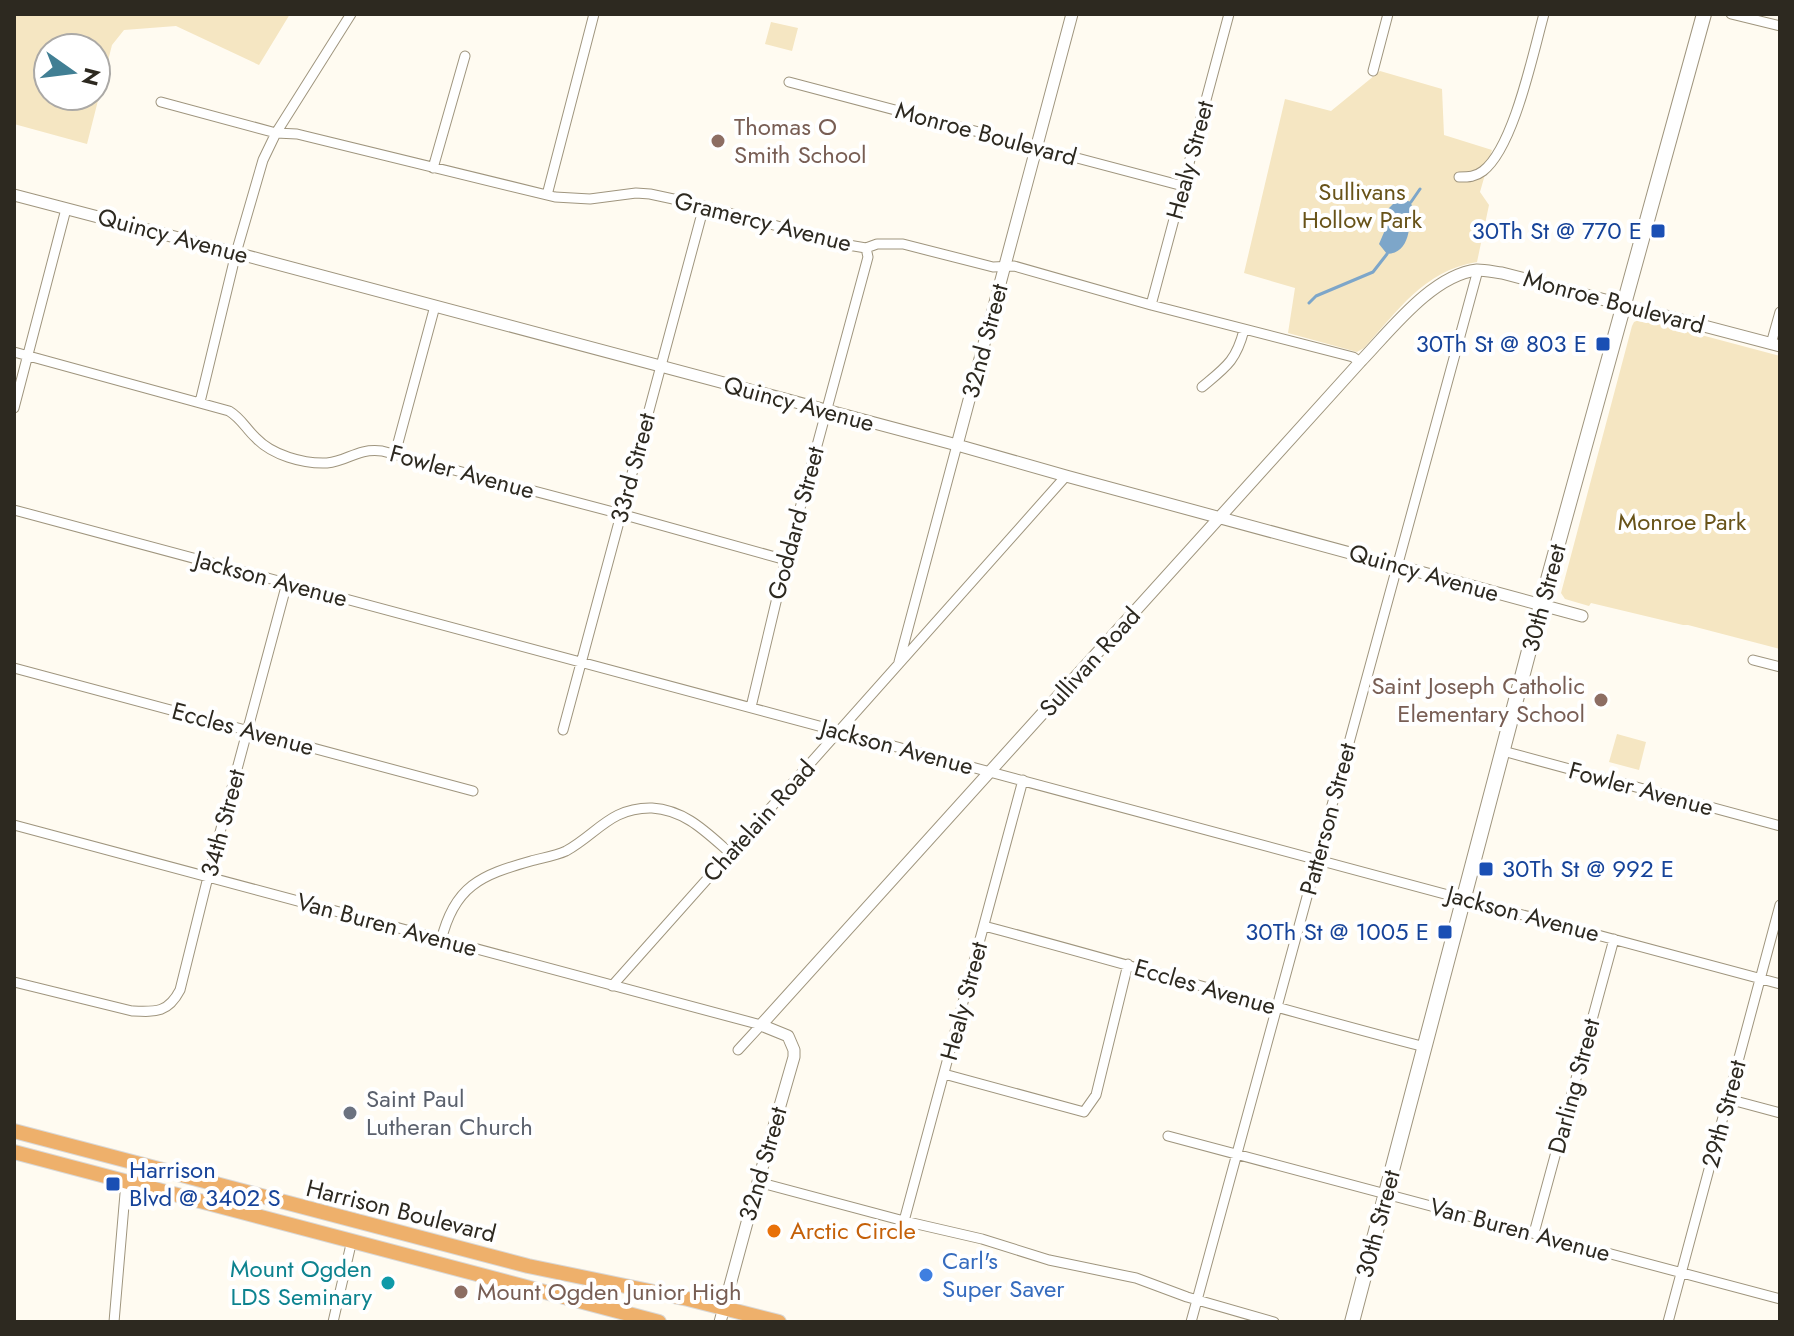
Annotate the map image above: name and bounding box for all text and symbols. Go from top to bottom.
north arrow [32,32,112,112]
text: N [74,64,109,89]
street label: Monroe Boulevard [892,93,1081,175]
street label: Healy Street [1157,96,1222,223]
place label: Thomas O Smith School [734,109,867,172]
marker: Thomas O Smith School [709,132,727,150]
park label: Sullivans Hollow Park [1302,174,1423,237]
street label: Gramercy Avenue [671,183,855,260]
street label: Quincy Avenue [94,199,252,272]
place label: 30Th St @ 770 E [1472,213,1642,248]
marker: 30Th St @ 770 E [1649,222,1667,240]
street label: Monroe Boulevard [1520,261,1709,343]
street label: 32nd Street [952,279,1017,402]
place label: 30Th St @ 803 E [1416,326,1587,361]
marker: 30Th St @ 803 E [1594,335,1612,353]
street label: Quincy Avenue [720,367,878,440]
street label: 33rd Street [601,409,664,527]
street label: Fowler Avenue [386,435,538,508]
street label: Goddard Street [758,442,833,603]
park label: Monroe Park [1618,504,1747,539]
street label: Quincy Avenue [1345,534,1503,611]
street label: 30th Street [1512,540,1575,656]
street label: Jackson Avenue [188,541,351,616]
street label: Sullivan Road [1031,599,1148,724]
place label: Saint Joseph Catholic Elementary School [1371,668,1585,731]
marker: Saint Joseph Catholic Elementary School [1592,691,1610,709]
street label: Eccles Avenue [168,693,318,764]
street label: Jackson Avenue [814,709,977,784]
street label: Patterson Street [1290,739,1365,899]
street label: Chatelain Road [694,752,823,889]
street label: Fowler Avenue [1565,752,1717,825]
street label: 34th Street [191,765,254,880]
place label: 30Th St @ 992 E [1502,851,1674,886]
marker: 30Th St @ 992 E [1477,860,1495,878]
street label: Jackson Avenue [1440,876,1603,951]
street label: Van Buren Avenue [293,884,481,965]
place label: 30Th St @ 1005 E [1245,914,1429,949]
marker: 30Th St @ 1005 E [1436,923,1454,941]
street label: Healy Street [931,937,996,1064]
street label: Eccles Avenue [1130,950,1280,1023]
street label: Darling Street [1539,1014,1608,1157]
street label: 29th Street [1692,1056,1755,1172]
place label: Saint Paul Lutheran Church [366,1081,533,1144]
street label: 32nd Street [730,1102,796,1225]
marker: Saint Paul Lutheran Church [341,1104,359,1122]
place label: Harrison Blvd @ 3402 S [129,1152,281,1215]
street label: 30th Street [1346,1166,1409,1282]
street label: Harrison Boulevard [302,1170,500,1251]
marker: Harrison Blvd @ 3402 S [104,1175,122,1193]
street label: Van Buren Avenue [1426,1189,1614,1270]
place label: Arctic Circle [790,1213,916,1248]
marker: Arctic Circle [765,1222,783,1240]
place label: Carl's Super Saver [942,1243,1065,1306]
place label: Mount Ogden LDS Seminary [230,1251,372,1314]
marker: Carl's Super Saver [917,1266,935,1284]
marker: Mount Ogden LDS Seminary [379,1274,397,1292]
place label: Mount Ogden Junior High [477,1274,742,1309]
marker: Mount Ogden Junior High [452,1283,470,1301]

